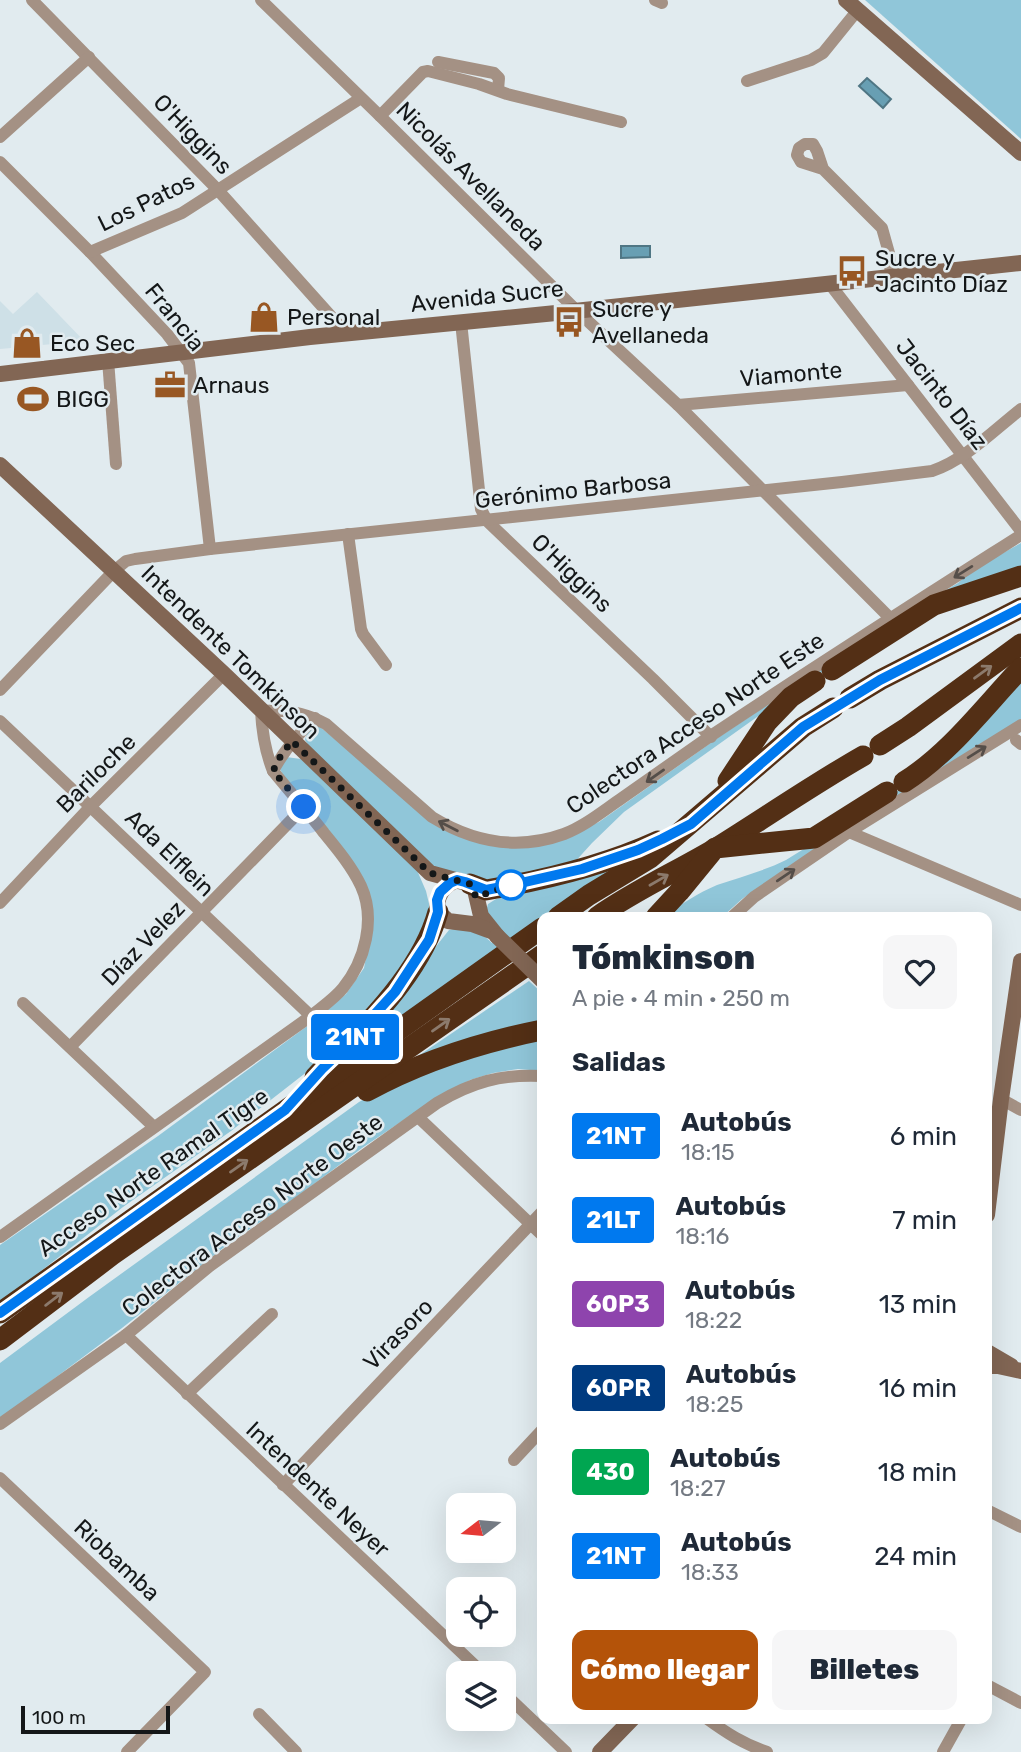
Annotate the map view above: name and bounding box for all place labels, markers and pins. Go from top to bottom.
place label: Sucre y Jacinto Díaz [875,244,1008,298]
bus stop icon: Sucre y Jacinto Díaz [835,254,869,288]
place label: Sucre y Avellaneda [592,295,709,349]
shop icon: Personal [247,300,281,334]
place label: Personal [287,303,380,331]
bus stop icon: Sucre y Avellaneda [552,305,586,339]
shop icon: Eco Sec [10,326,44,360]
place label: Eco Sec [50,329,135,357]
office icon: Arnaus [153,368,187,402]
place label: Arnaus [193,371,269,399]
sports icon: BIGG [16,382,50,416]
place label: BIGG [56,385,109,413]
unlabelled marker [496,870,526,900]

